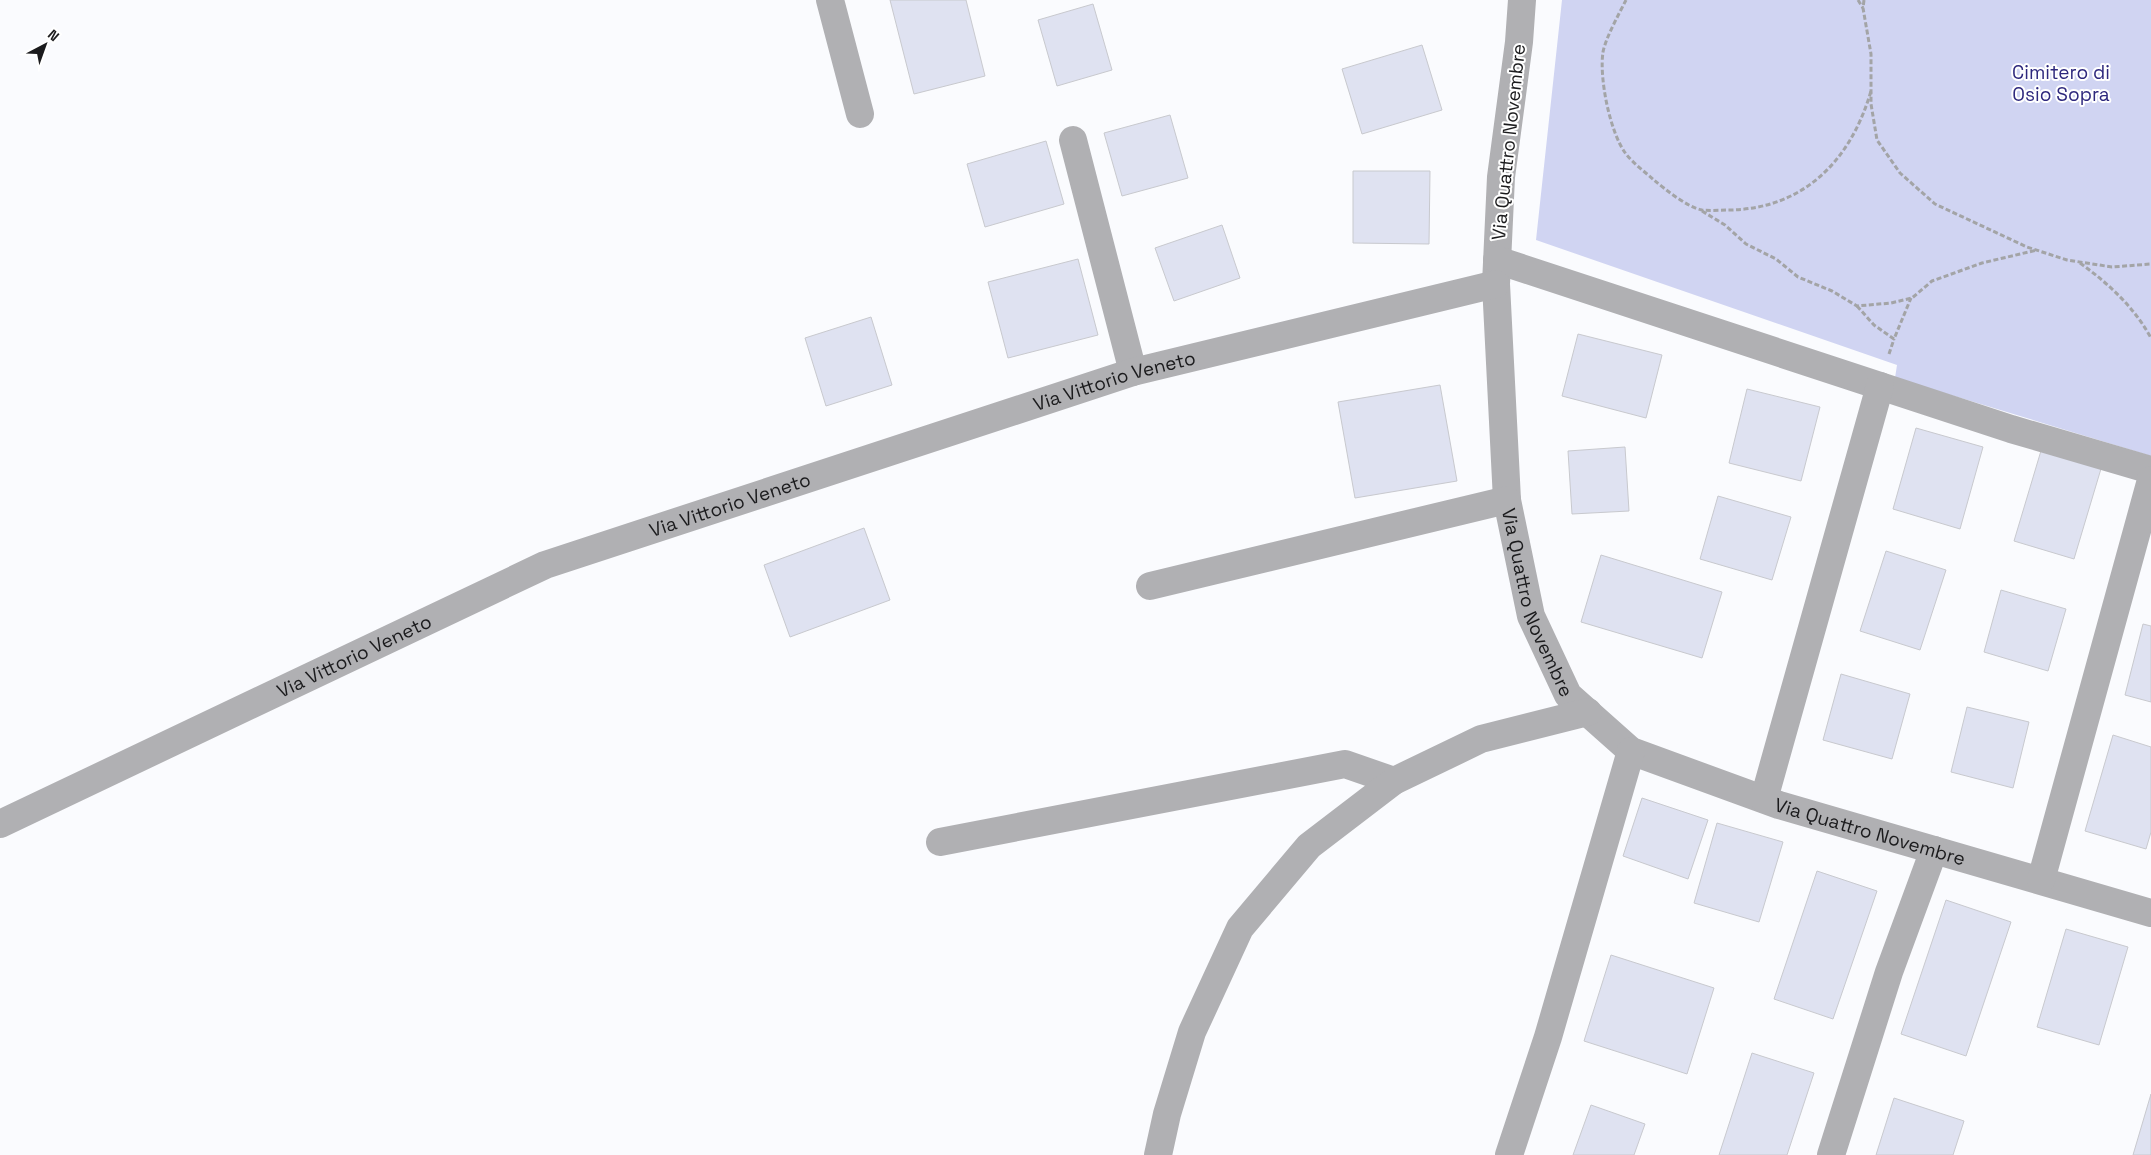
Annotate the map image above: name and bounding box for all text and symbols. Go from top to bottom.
north arrow [20,20,70,70]
text: N [44,25,63,45]
street label: Via Quattro Novembre [1486,43,1531,242]
park label: Cimitero di Osio Sopra [2012,60,2110,107]
street label: Via Vittorio Veneto [1030,345,1198,417]
street label: Via Vittorio Veneto [646,467,814,543]
street label: Via Quattro Novembre [1496,506,1579,701]
street label: Via Vittorio Veneto [273,609,436,704]
street label: Via Quattro Novembre [1771,792,1968,871]

